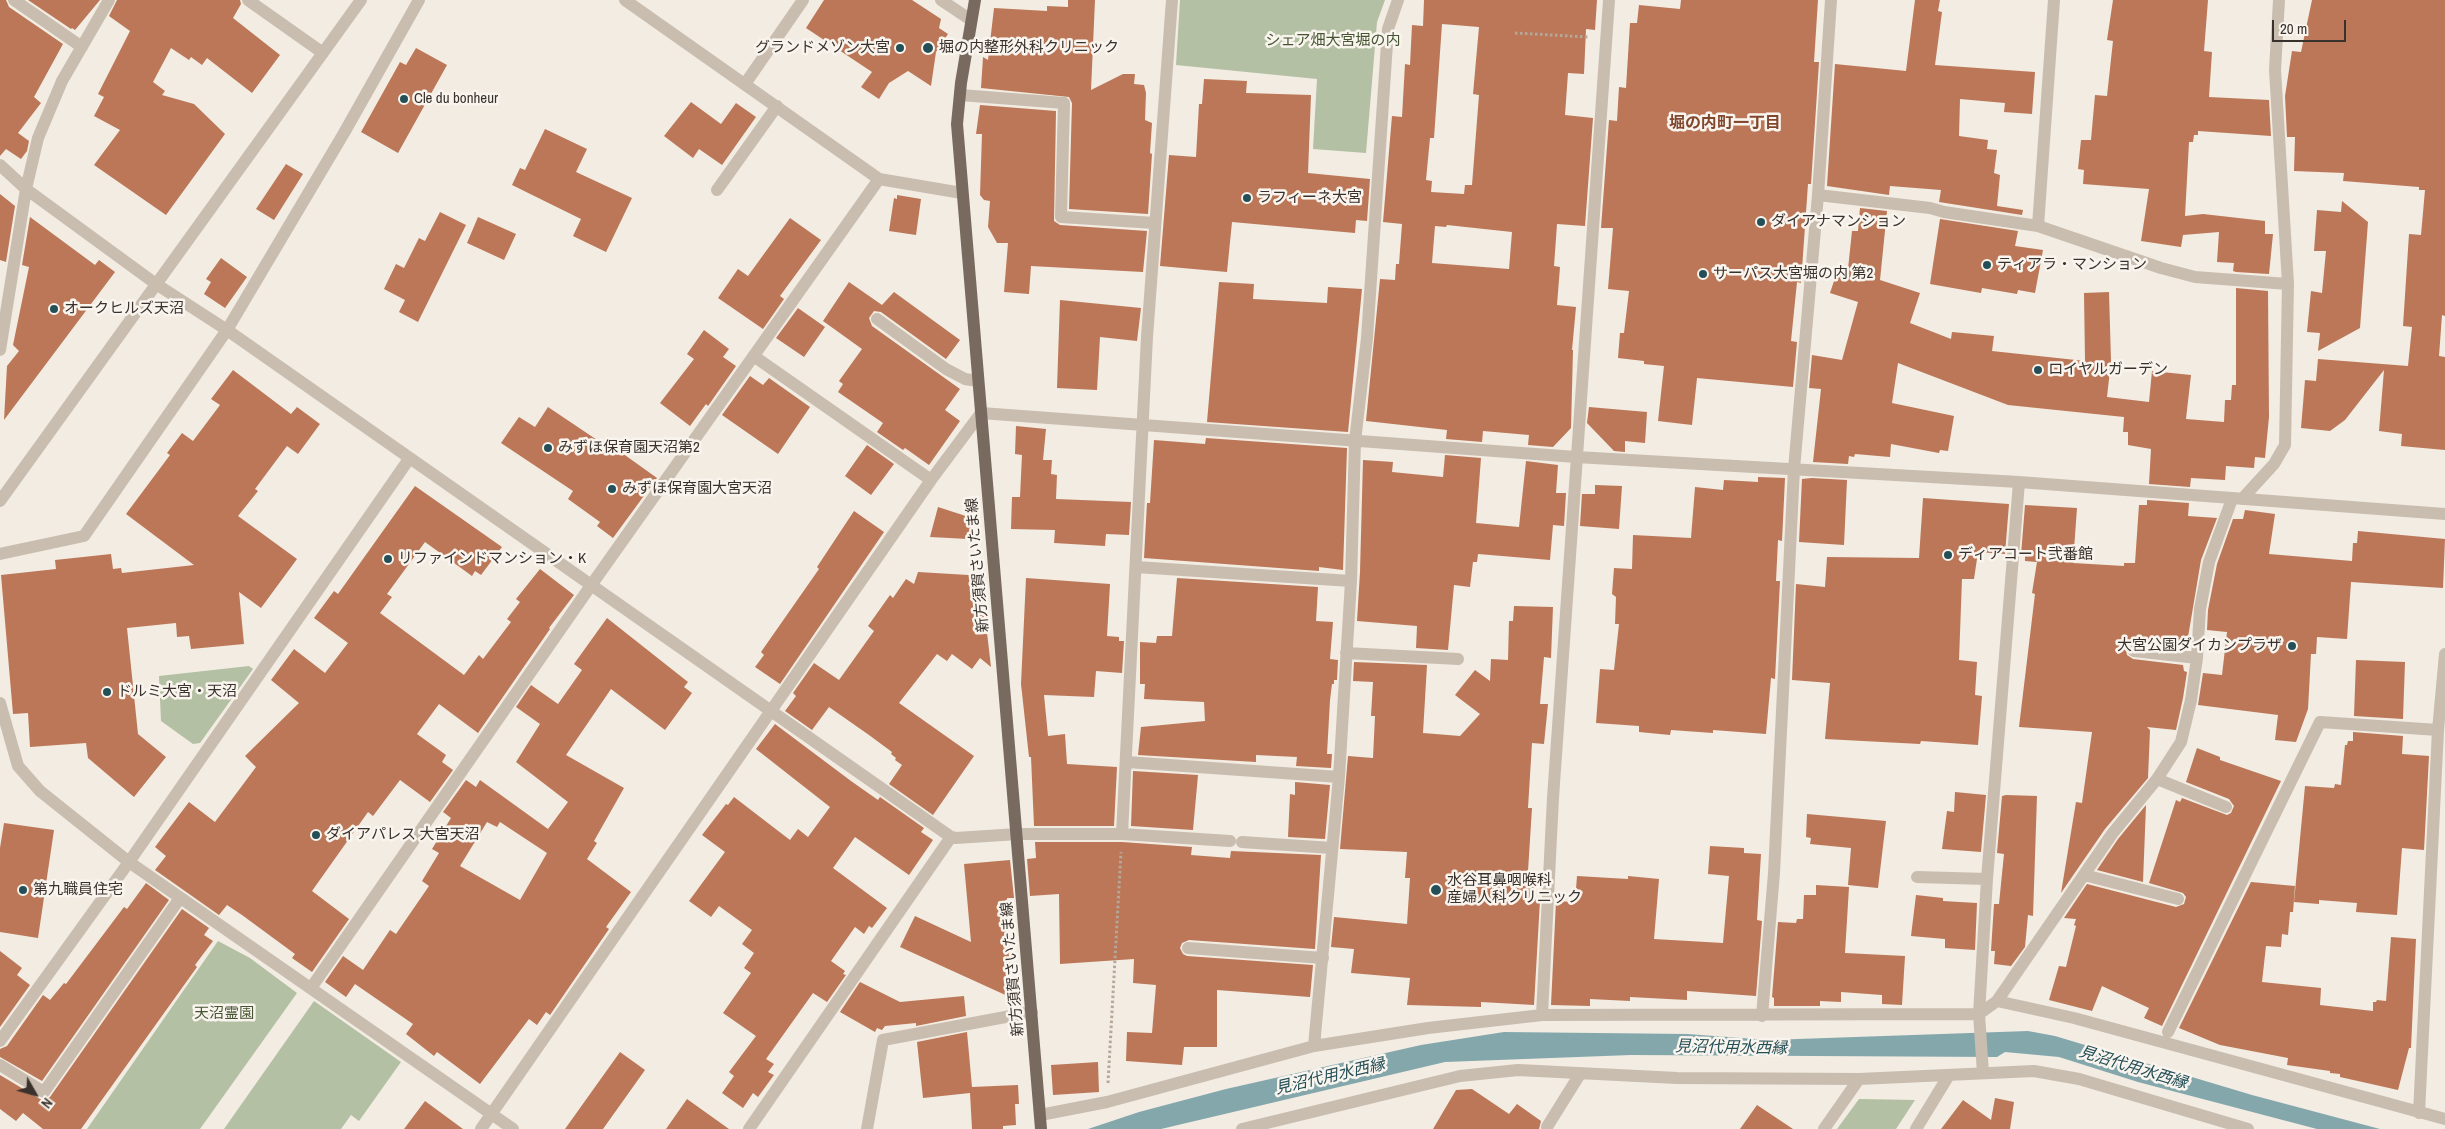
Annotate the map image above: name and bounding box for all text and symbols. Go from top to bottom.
scale bar [2275,10,2349,42]
text: 20 m [2280,18,2307,39]
park label: シェア畑大宮堀の内 [1266,32,1400,50]
place label: グランドメゾン大宮 [755,39,890,57]
place label: 堀の内整形外科クリニック [939,39,1119,57]
marker: 堀の内整形外科クリニック [921,41,935,55]
marker: グランドメゾン大宮 [894,42,906,54]
place label: Cle du bonheur [414,90,498,108]
marker: Cle du bonheur [398,93,410,105]
district label: 堀の内町一丁目 [1669,114,1781,134]
place label: ラフィーネ大宮 [1257,189,1362,207]
marker: ラフィーネ大宮 [1241,192,1253,204]
place label: ダイアナマンション [1771,213,1906,231]
marker: ダイアナマンション [1755,216,1767,228]
place label: ティアラ・マンション [1997,256,2147,274]
marker: ティアラ・マンション [1981,259,1993,271]
place label: サーパス大宮堀の内 第2 [1713,265,1873,283]
marker: サーパス大宮堀の内 第2 [1697,268,1709,280]
place label: オークヒルズ天沼 [64,300,184,318]
marker: オークヒルズ天沼 [48,303,60,315]
place label: ロイヤルガーデン [2048,361,2168,379]
marker: ロイヤルガーデン [2032,364,2044,376]
place label: みずほ保育園天沼第2 [558,439,700,457]
marker: みずほ保育園天沼第2 [542,442,554,454]
place label: みずほ保育園大宮天沼 [622,480,772,498]
marker: みずほ保育園大宮天沼 [606,483,618,495]
street label: 新方須賀さいたま線 [963,497,993,633]
place label: ディアコート弐番館 [1958,546,2093,564]
marker: ディアコート弐番館 [1942,549,1954,561]
place label: リファインドマンション・K [398,550,586,568]
marker: リファインドマンション・K [382,553,394,565]
place label: 大宮公園ダイカンプラザ [2117,637,2282,655]
marker: 大宮公園ダイカンプラザ [2286,640,2298,652]
place label: ドルミ大宮・天沼 [117,683,237,701]
marker: ドルミ大宮・天沼 [101,686,113,698]
place label: ダイアパレス 大宮天沼 [326,826,479,844]
marker: ダイアパレス 大宮天沼 [310,829,322,841]
place label: 水谷耳鼻咽喉科 産婦人科クリニック [1447,872,1582,907]
place label: 第九職員住宅 [33,881,123,899]
marker: 水谷耳鼻咽喉科 産婦人科クリニック [1429,883,1443,897]
marker: 第九職員住宅 [17,884,29,896]
street label: 新方須賀さいたま線 [998,901,1028,1037]
park label: 天沼霊園 [194,1005,254,1023]
water label: 見沼代用水西縁 [1675,1037,1787,1059]
water label: 見沼代用水西縁 [2077,1042,2189,1094]
water label: 見沼代用水西縁 [1273,1055,1387,1099]
north arrow [10,1069,60,1119]
text: N [37,1094,56,1112]

